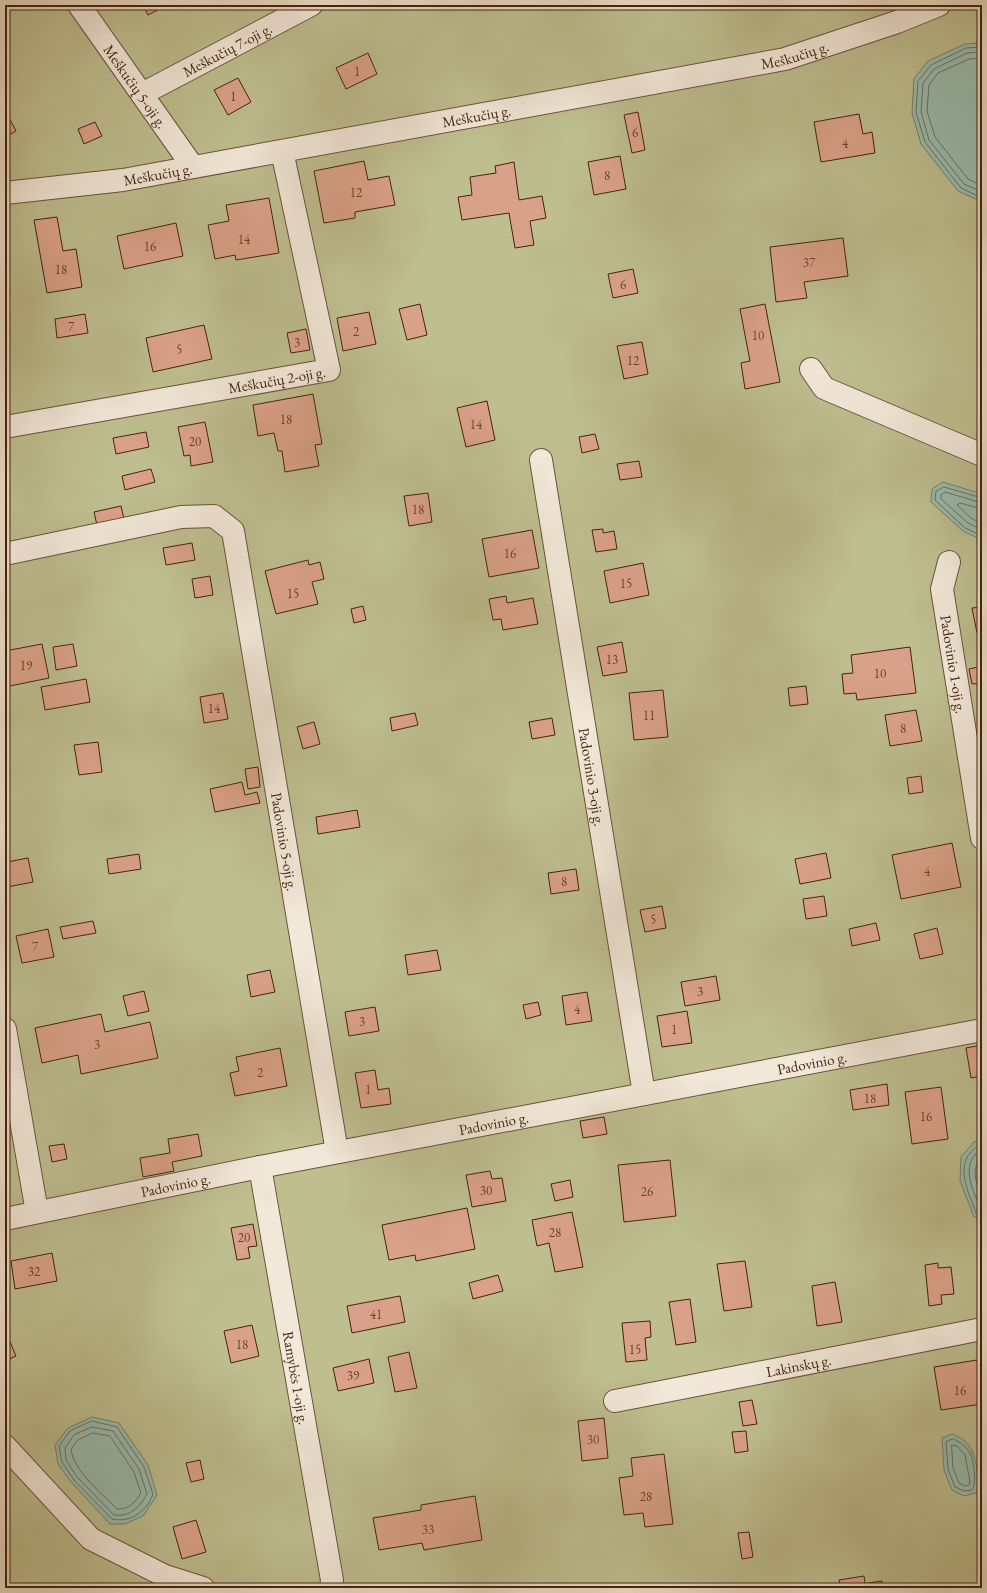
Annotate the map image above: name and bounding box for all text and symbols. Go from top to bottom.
street label: Meškučių 7-oji g. [179,18,275,81]
street label: Meškučių g. [759,36,831,73]
street label: Meškučių 5-oji g. [100,40,172,132]
house number: 1 [354,63,360,80]
house number: 1 [230,88,236,105]
street label: Meškučių g. [440,100,512,131]
house number: 6 [632,124,638,141]
house number: 4 [842,135,849,152]
street label: Meškučių g. [122,158,194,189]
house number: 8 [604,167,610,184]
house number: 12 [350,184,363,201]
house number: 14 [238,231,251,248]
house number: 16 [144,238,156,255]
house number: 37 [803,254,816,271]
house number: 18 [55,261,67,278]
house number: 6 [620,276,626,293]
house number: 7 [68,318,75,335]
house number: 2 [353,323,360,340]
house number: 10 [752,327,764,344]
house number: 3 [294,334,300,351]
house number: 5 [176,341,182,358]
house number: 12 [627,352,640,369]
street label: Meškučių 2-oji g. [227,361,327,397]
house number: 18 [280,411,292,428]
house number: 14 [470,416,483,433]
house number: 20 [189,433,201,450]
house number: 18 [412,501,424,518]
house number: 16 [504,545,516,562]
house number: 15 [620,575,632,592]
house number: 15 [287,585,299,602]
street label: Padovinio 1-oji g. [937,614,971,715]
house number: 13 [606,651,618,668]
house number: 19 [20,657,33,674]
house number: 10 [874,665,886,682]
house number: 14 [208,700,221,717]
house number: 11 [643,707,655,724]
house number: 8 [900,720,906,737]
street label: Padovinio 3-oji g. [575,726,610,827]
street label: Padovinio 5-oji g. [267,791,303,892]
house number: 4 [924,863,931,880]
house number: 8 [561,873,567,890]
house number: 5 [650,911,656,928]
house number: 7 [32,938,39,955]
house number: 3 [697,983,703,1000]
house number: 4 [574,1001,581,1018]
house number: 3 [359,1013,365,1030]
house number: 1 [671,1021,677,1038]
house number: 3 [94,1036,100,1053]
street label: Padovinio g. [775,1046,848,1078]
house number: 2 [257,1064,264,1081]
house number: 1 [365,1081,371,1098]
house number: 18 [864,1090,876,1107]
street label: Padovinio g. [457,1107,530,1139]
house number: 16 [920,1108,932,1125]
street label: Padovinio g. [139,1168,212,1201]
house number: 30 [480,1182,492,1199]
house number: 26 [641,1183,653,1200]
house number: 28 [549,1224,561,1241]
house number: 20 [238,1229,250,1246]
house number: 32 [28,1263,41,1280]
house number: 41 [370,1306,382,1323]
street label: Ramybės 1-oji g. [279,1330,314,1426]
house number: 18 [236,1336,248,1353]
house number: 15 [629,1341,641,1358]
street label: Lakinskų g. [764,1349,833,1381]
house number: 39 [347,1367,360,1384]
house number: 16 [954,1382,966,1399]
house number: 30 [587,1431,599,1448]
house number: 28 [640,1488,652,1505]
house number: 33 [422,1521,434,1538]

